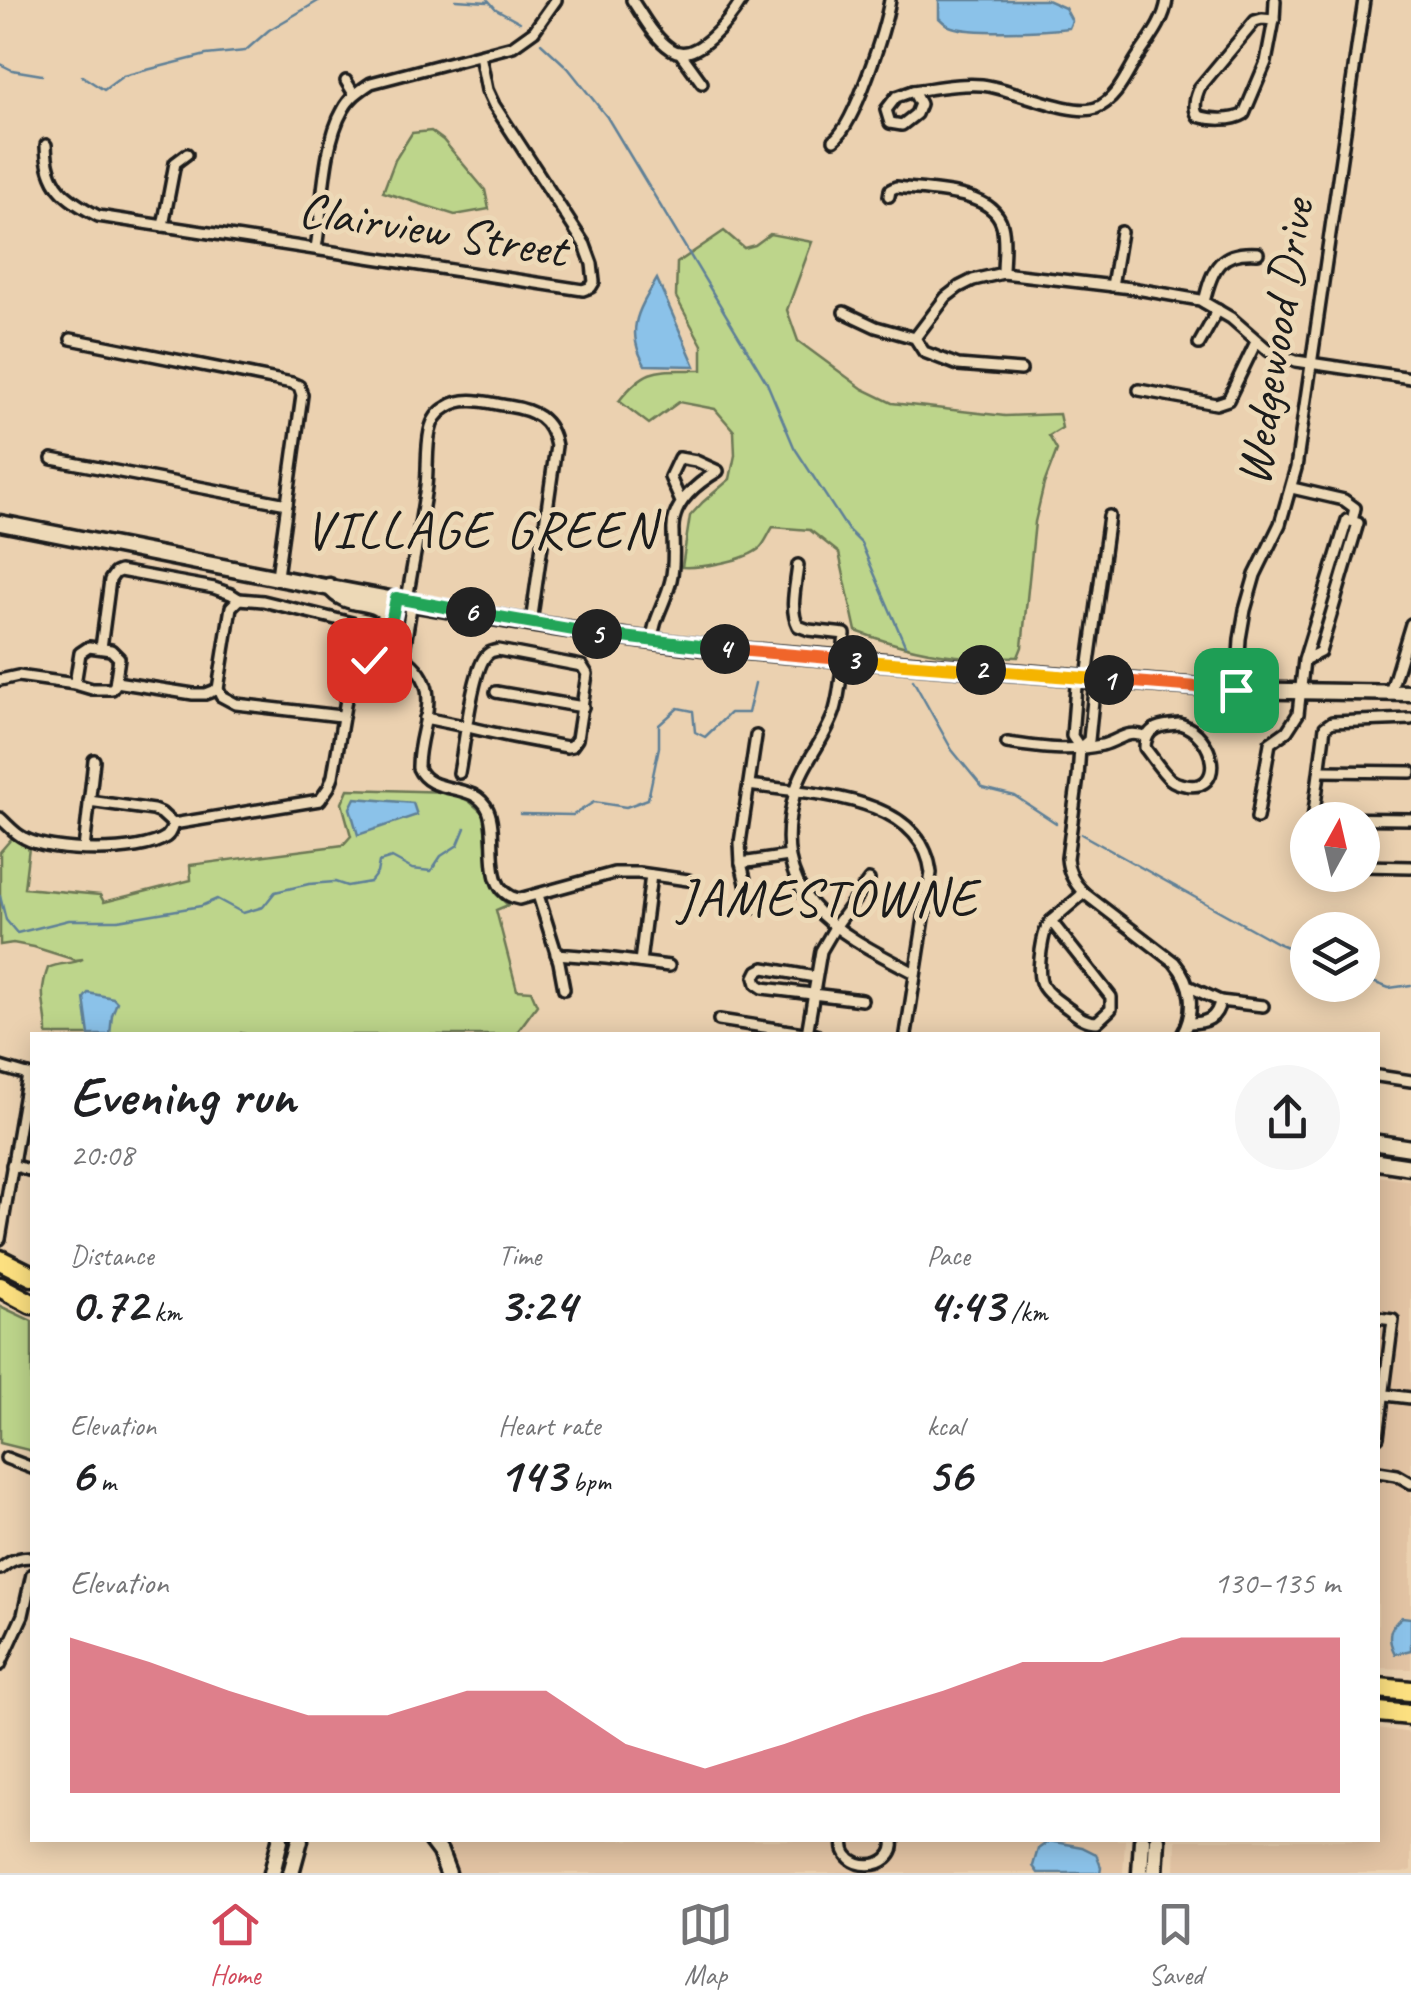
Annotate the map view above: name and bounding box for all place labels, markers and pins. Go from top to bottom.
pin: 6 [446,587,496,637]
pin: 5 [572,609,622,659]
pin [327,618,412,703]
pin: 4 [700,624,750,674]
pin: 3 [828,635,878,685]
pin: 2 [956,645,1006,695]
pin [1194,648,1279,733]
pin: 1 [1084,655,1134,705]

